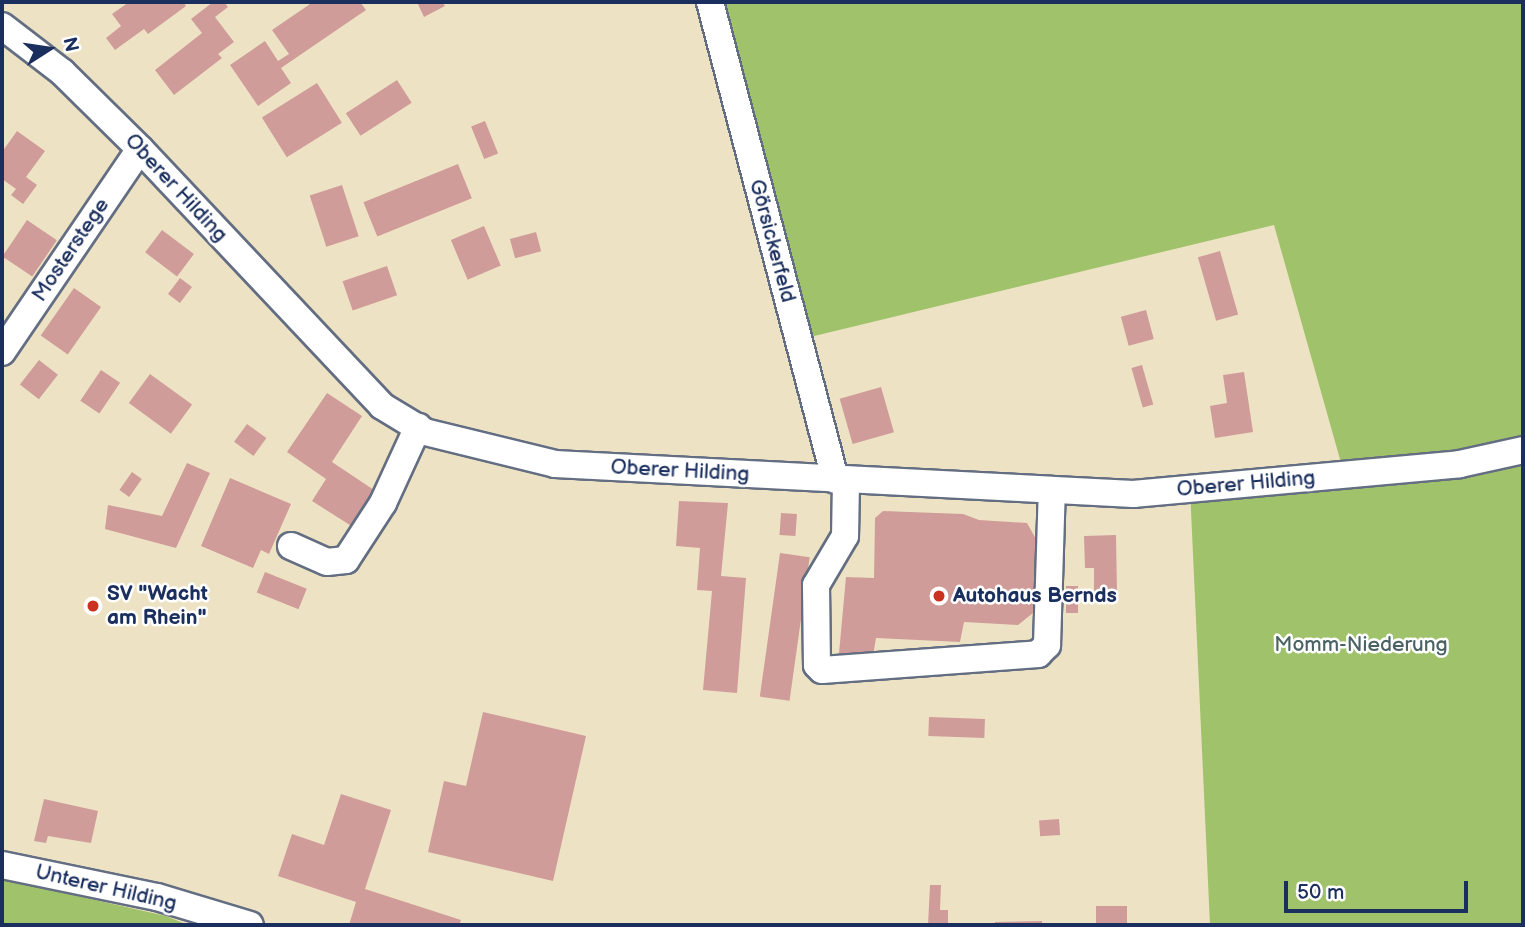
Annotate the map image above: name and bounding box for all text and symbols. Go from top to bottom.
north arrow [14,14,84,84]
text: N [57,35,83,54]
street label: Oberer Hilding [119,129,233,247]
street label: Görsickerfeld [743,177,801,305]
street label: Mosterstege [27,193,115,307]
street label: Oberer Hilding [610,455,750,487]
street label: Oberer Hilding [1176,465,1316,503]
place label: SV "Wacht am Rhein" [107,581,208,631]
place label: Autohaus Bernds [953,583,1117,609]
marker: Autohaus Bernds [931,588,947,604]
marker: SV "Wacht am Rhein" [85,598,101,614]
park label: Momm-Niederung [1274,632,1448,658]
street label: Unterer Hilding [33,860,179,916]
scale bar [1287,867,1471,911]
text: 50 m [1297,880,1344,905]

